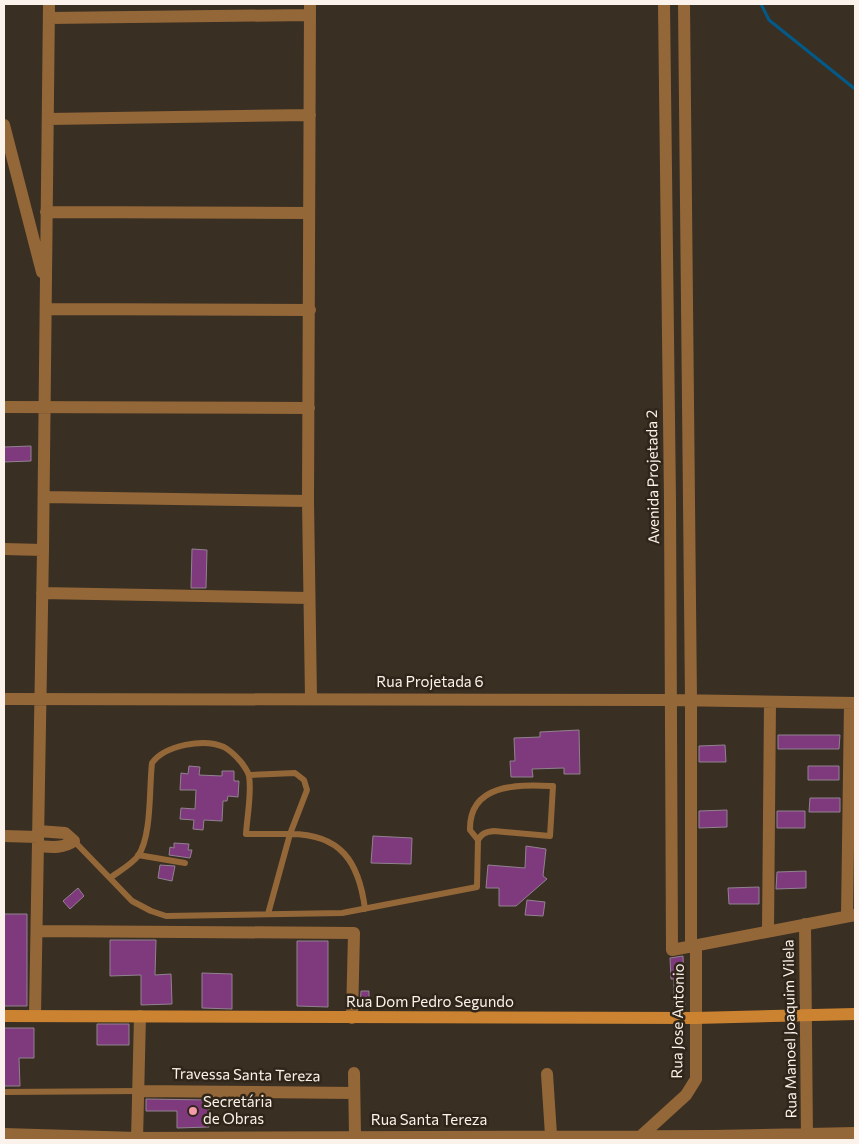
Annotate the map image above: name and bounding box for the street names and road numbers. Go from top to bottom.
street label: Avenida Projetada 2 [642,410,662,544]
street label: Rua Projetada 6 [376,672,484,690]
street label: Rua Manoel Joaquim Vilela [778,939,800,1119]
street label: Rua Jose Antonio [667,963,687,1079]
street label: Rua Dom Pedro Segundo [346,992,514,1010]
street label: Travessa Santa Tereza [171,1064,321,1084]
street label: Rua Santa Tereza [371,1110,487,1128]

